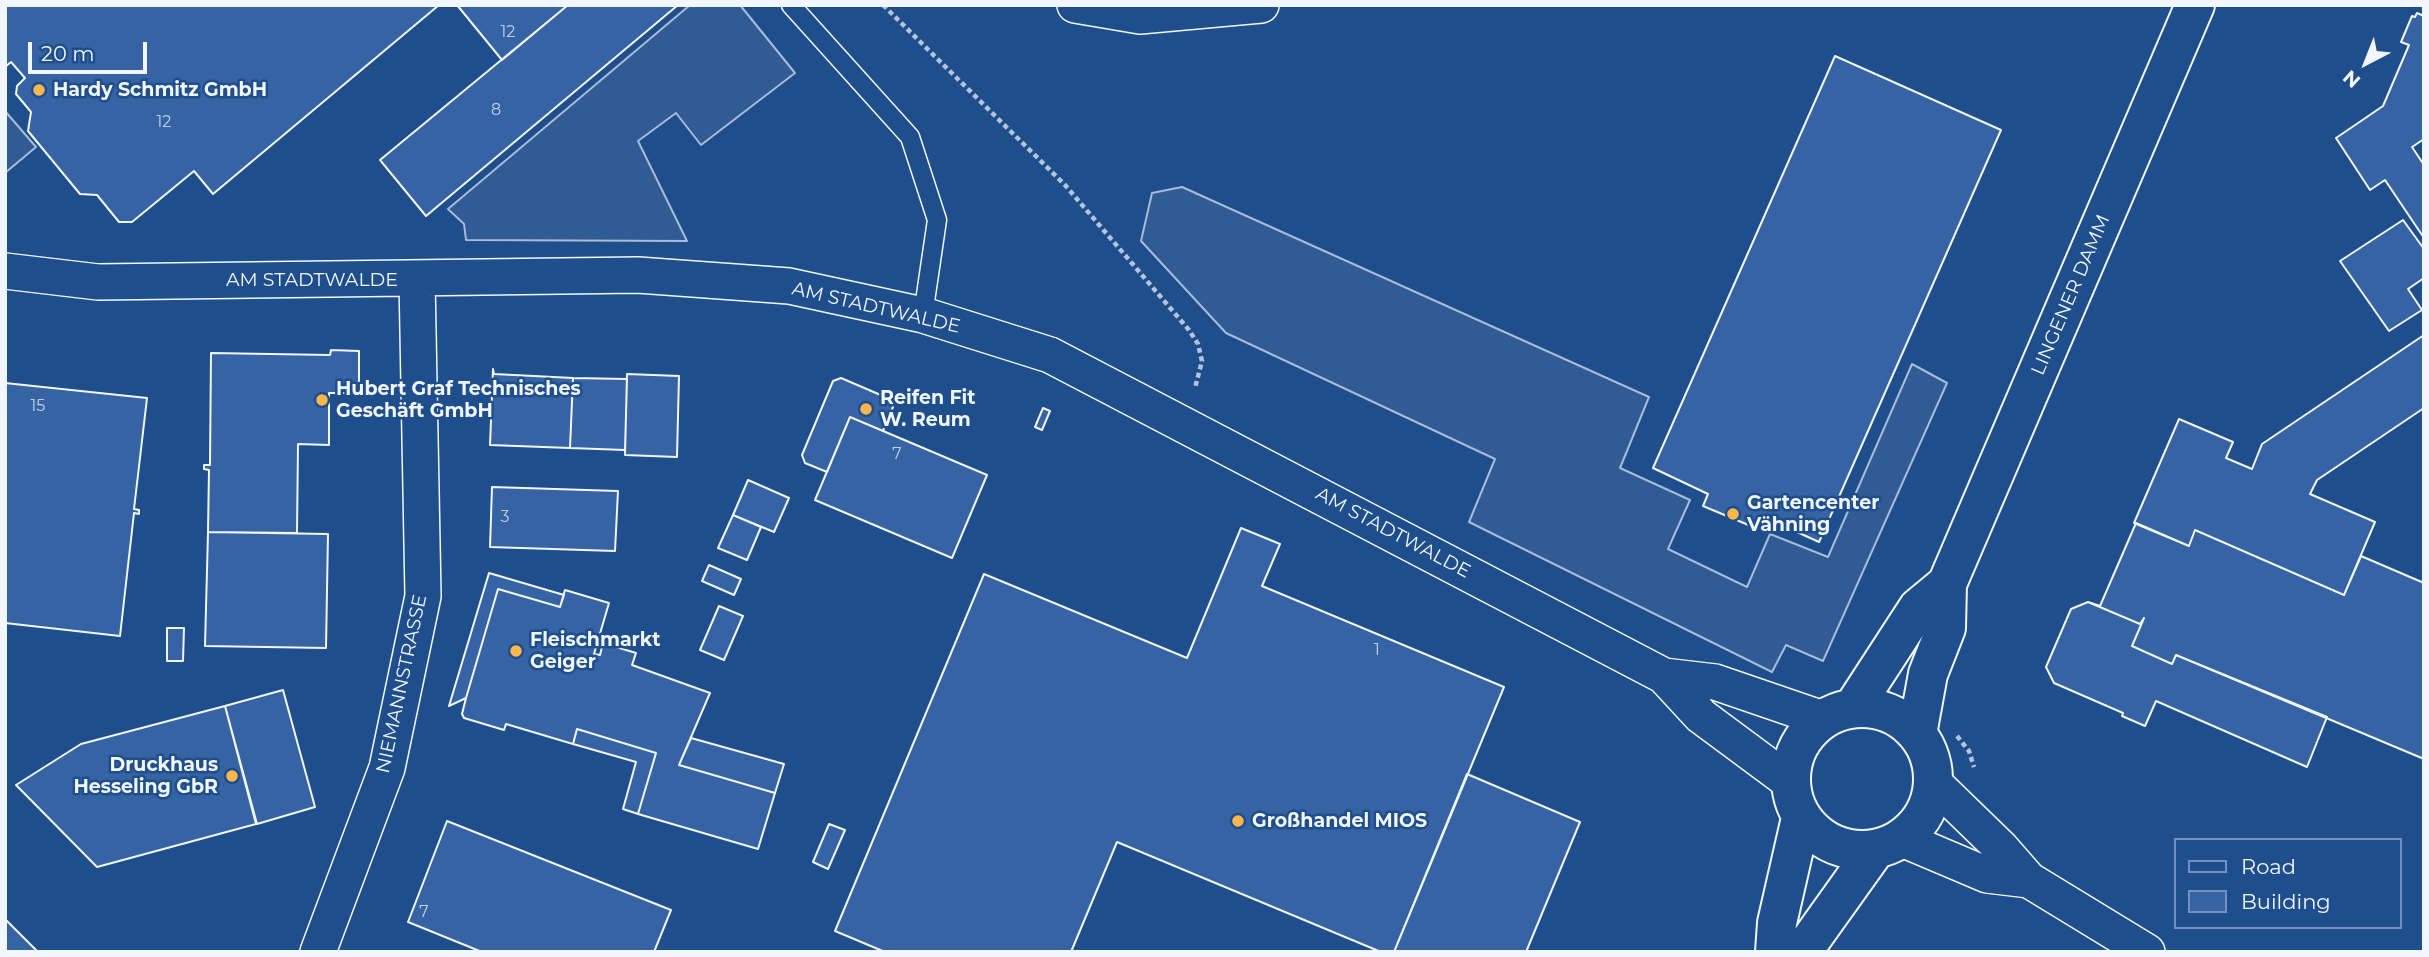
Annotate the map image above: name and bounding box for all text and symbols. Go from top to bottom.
house number: 12 [501,22,515,42]
scale bar [32,28,150,72]
north arrow [2331,28,2401,98]
text: 20 m [41,41,95,66]
text: N [2338,65,2365,93]
place label: Hardy Schmitz GmbH [53,79,267,101]
marker: Hardy Schmitz GmbH [31,82,47,98]
house number: 8 [491,100,501,120]
house number: 12 [157,112,171,132]
street label: LINGENER DAMM [2027,211,2115,379]
street label: AM STADTWALDE [226,269,398,291]
street label: AM STADTWALDE [790,278,962,338]
place label: Hubert Graf Technisches Geschäft GmbH [336,378,581,422]
place label: Reifen Fit W. Reum [880,387,976,431]
marker: Hubert Graf Technisches Geschäft GmbH [314,392,330,408]
house number: 15 [31,396,45,416]
marker: Reifen Fit W. Reum [858,401,874,417]
house number: 7 [892,444,902,464]
street label: AM STADTWALDE [1312,483,1474,583]
place label: Gartencenter Vähning [1747,492,1879,536]
marker: Gartencenter Vähning [1725,506,1741,522]
house number: 3 [500,507,510,527]
street label: NIEMANNSTRASSE [372,592,432,776]
place label: Fleischmarkt Geiger [530,629,660,673]
house number: 1 [1374,640,1380,660]
marker: Fleischmarkt Geiger [508,643,524,659]
place label: Druckhaus Hesseling GbR [73,754,218,798]
marker: Druckhaus Hesseling GbR [224,768,240,784]
place label: Großhandel MIOS [1252,810,1427,832]
marker: Großhandel MIOS [1230,813,1246,829]
legend [2174,838,2401,929]
text: Road [2241,854,2296,879]
text: Building [2241,889,2331,914]
house number: 7 [419,902,429,922]

